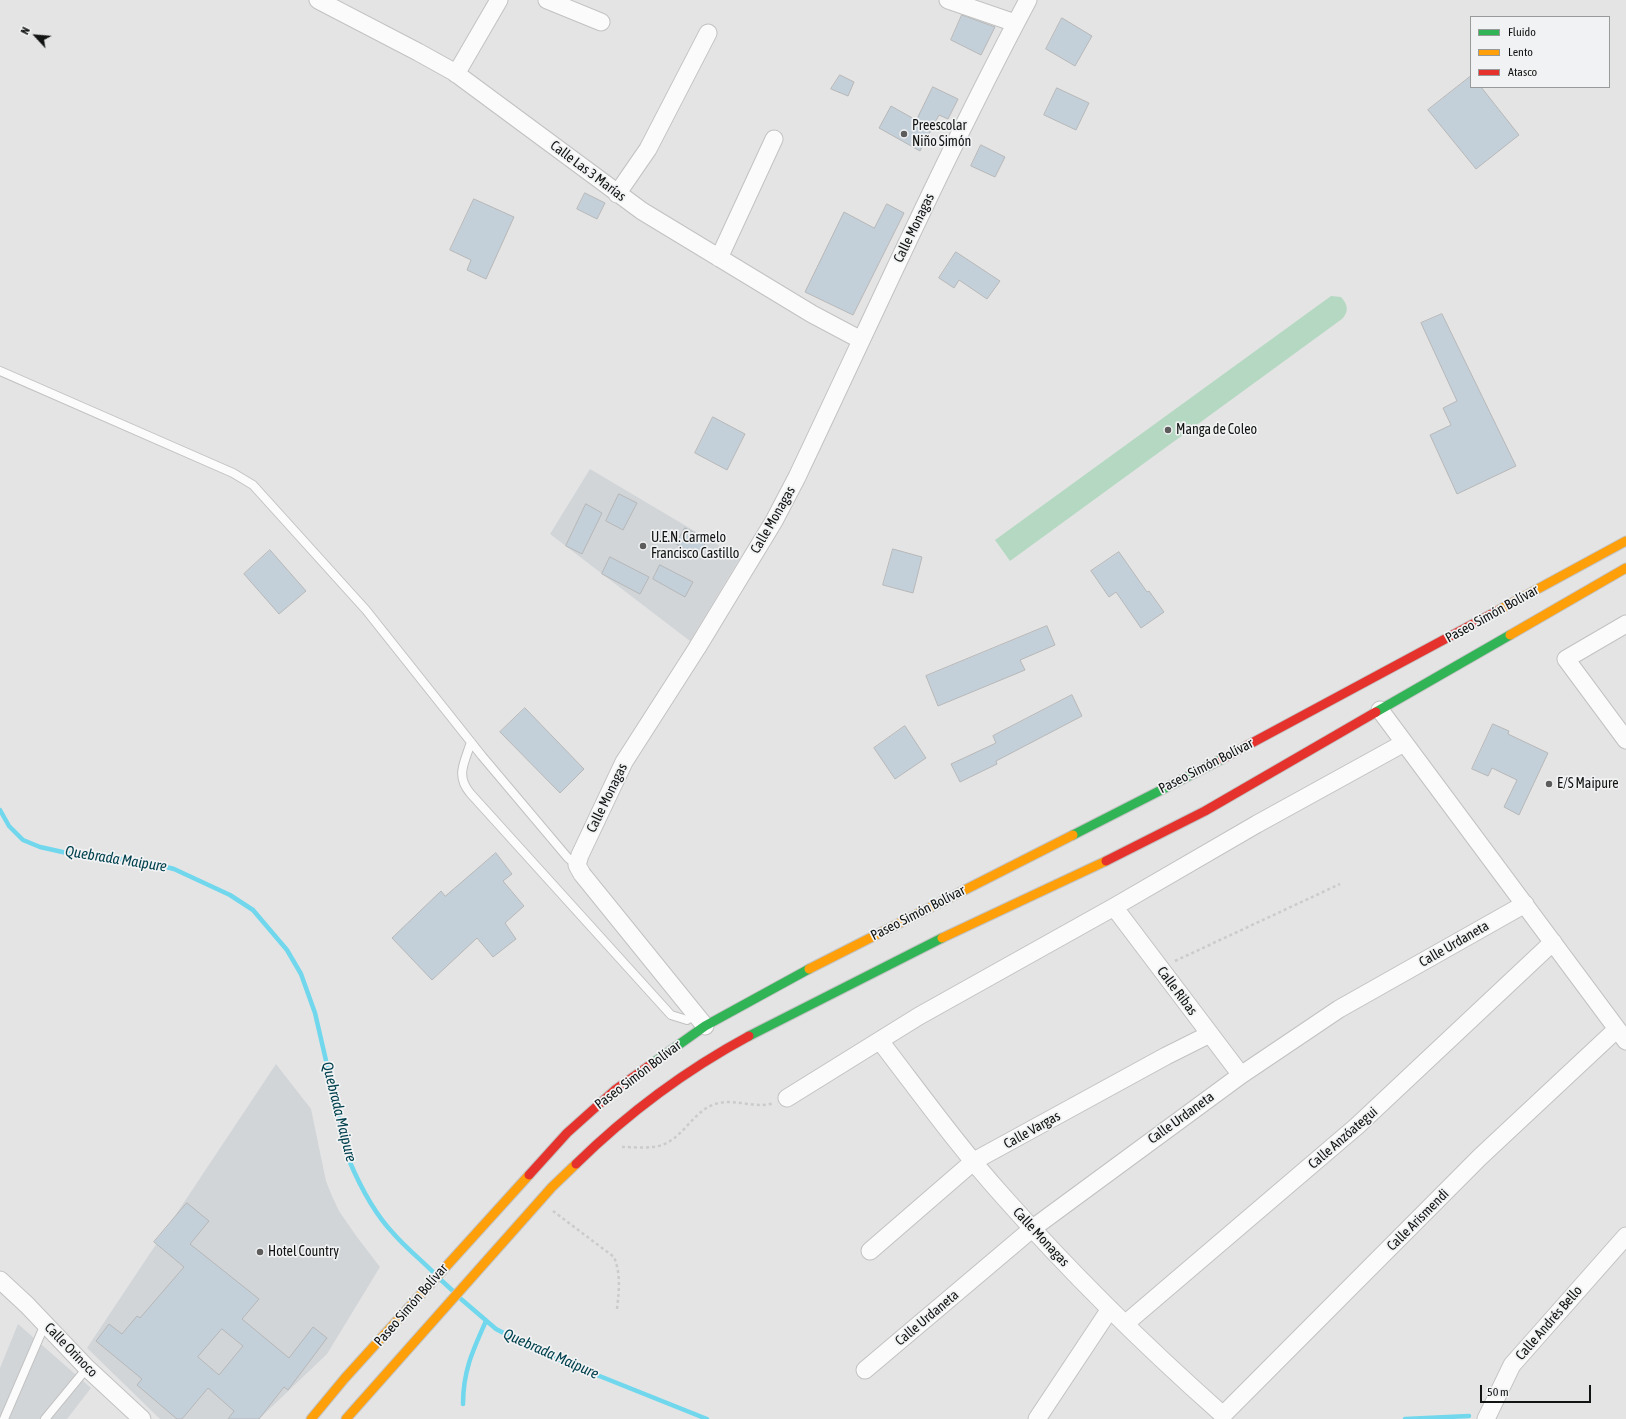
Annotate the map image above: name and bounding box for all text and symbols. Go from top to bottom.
north arrow [16,16,56,56]
legend [1470,16,1610,88]
text: N [18,25,32,36]
text: Fluido [1508,25,1536,39]
text: Lento [1508,45,1533,59]
text: Atasco [1508,65,1537,79]
place label: Preescolar Niño Simón [912,118,971,150]
marker: Preescolar Niño Simón [899,129,909,139]
street label: Calle Las 3 Marías [547,137,629,205]
street label: Calle Monagas [890,191,938,265]
place label: Manga de Coleo [1176,422,1257,438]
marker: Manga de Coleo [1163,425,1173,435]
street label: Calle Monagas [747,483,799,557]
place label: U.E.N. Carmelo Francisco Castillo [651,530,739,562]
marker: U.E.N. Carmelo Francisco Castillo [638,541,648,551]
street label: Paseo Simón Bolívar [1443,582,1541,646]
street label: Paseo Simón Bolívar [1156,735,1256,797]
street label: Calle Monagas [583,761,631,835]
place label: E/S Maipure [1557,776,1618,792]
marker: E/S Maipure [1544,779,1554,789]
water label: Quebrada Maipure [64,842,168,876]
street label: Paseo Simón Bolívar [868,882,968,944]
street label: Calle Urdaneta [1416,917,1492,971]
street label: Calle Ribas [1153,963,1201,1019]
street label: Paseo Simón Bolívar [592,1037,684,1113]
water label: Quebrada Maipure [318,1060,360,1164]
street label: Calle Urdaneta [1145,1088,1217,1148]
street label: Calle Anzóategui [1305,1103,1381,1173]
street label: Calle Vargas [1001,1108,1063,1152]
street label: Calle Arismendi [1384,1186,1452,1254]
street label: Calle Monagas [1009,1204,1073,1270]
place label: Hotel Country [268,1244,339,1260]
marker: Hotel Country [255,1247,265,1257]
street label: Paseo Simón Bolívar [371,1260,451,1350]
street label: Calle Andrés Bello [1512,1282,1586,1364]
street label: Calle Urdaneta [892,1287,962,1349]
street label: Calle Orinoco [41,1319,101,1381]
water label: Quebrada Maipure [500,1325,602,1383]
scale bar [1482,1377,1593,1403]
text: 50 m [1487,1385,1509,1399]

